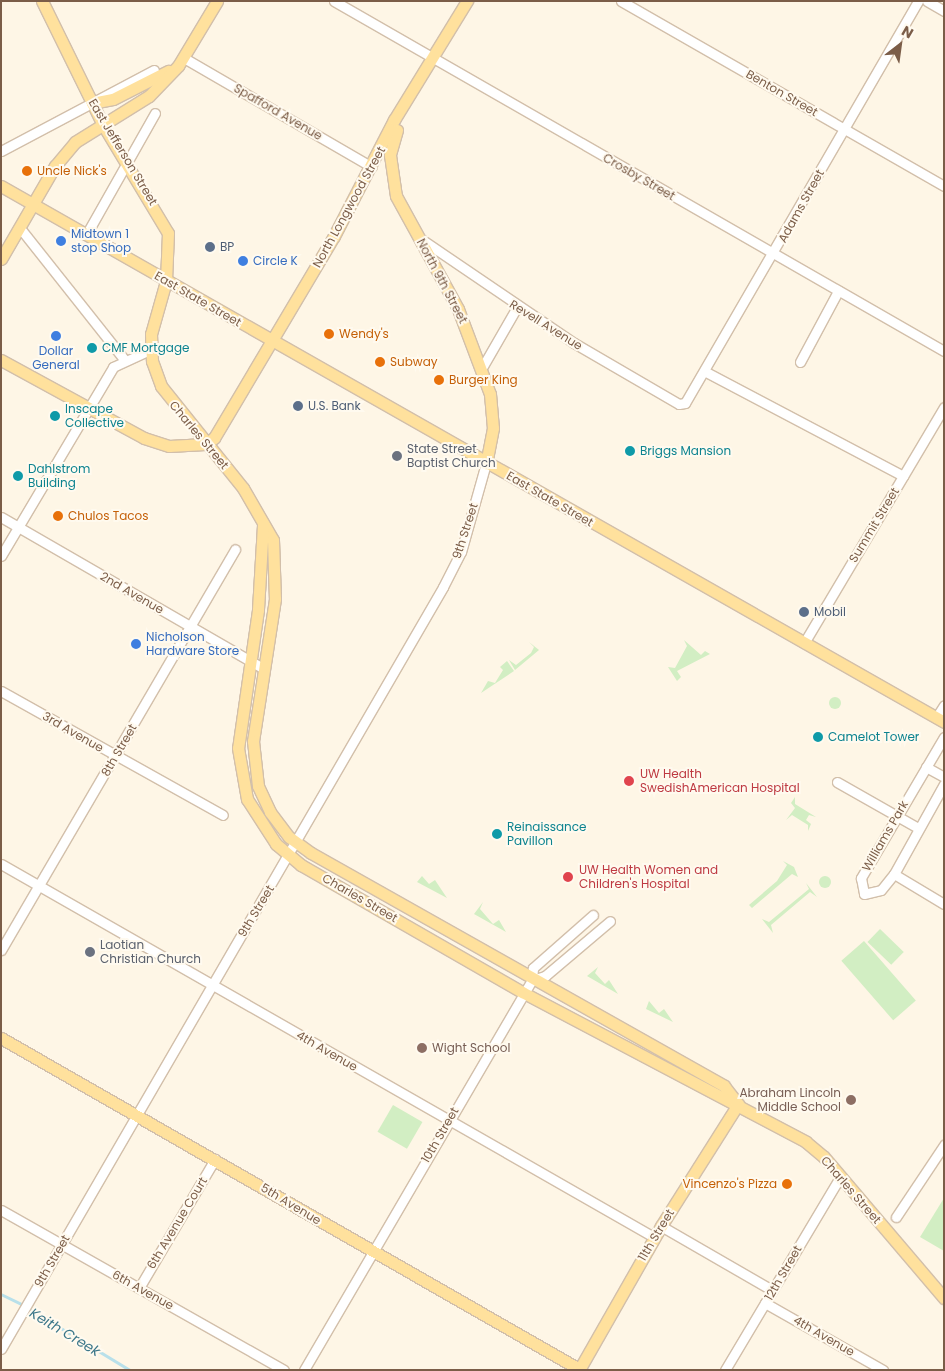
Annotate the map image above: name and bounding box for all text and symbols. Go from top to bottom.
north arrow [875,20,925,70]
text: N [898,21,917,43]
street label: Benton Street [744,67,820,119]
street label: Spafford Avenue [231,81,325,143]
street label: East Jefferson Street [85,96,161,208]
street label: North Longwood Street [310,144,388,270]
street label: Crosby Street [600,151,678,203]
place label: Uncle Nick's [37,164,107,178]
marker: Uncle Nick's [21,165,33,177]
street label: Adams Street [775,167,827,245]
place label: Midtown 1 stop Shop [71,227,131,255]
marker: Midtown 1 stop Shop [55,235,67,247]
street label: North 9th Street [414,236,470,326]
place label: BP [220,240,234,254]
marker: BP [204,241,216,253]
place label: Circle K [253,254,298,268]
marker: Circle K [237,255,249,267]
street label: East State Street [152,268,244,330]
street label: Revell Avenue [507,297,585,353]
place label: Wendy's [339,327,389,341]
marker: Wendy's [323,328,335,340]
marker: Dollar General [50,330,62,342]
place label: CMF Mortgage [102,341,189,355]
marker: CMF Mortgage [86,342,98,354]
place label: Dollar General [32,344,80,372]
place label: Subway [390,355,438,369]
marker: Subway [374,356,386,368]
place label: Burger King [449,373,518,387]
marker: Burger King [433,374,445,386]
street label: Charles Street [166,398,232,472]
place label: U.S. Bank [308,399,361,413]
marker: U.S. Bank [292,400,304,412]
place label: Inscape Collective [65,402,124,430]
marker: Inscape Collective [49,410,61,422]
place label: State Street Baptist Church [407,442,496,470]
place label: Briggs Mansion [640,444,731,458]
marker: Briggs Mansion [624,445,636,457]
marker: State Street Baptist Church [391,450,403,462]
place label: Dahlstrom Building [28,462,90,490]
street label: East State Street [504,468,596,530]
marker: Dahlstrom Building [12,470,24,482]
street label: Summit Street [846,485,902,565]
street label: 9th Street [449,501,481,561]
place label: Chulos Tacos [68,509,149,523]
marker: Chulos Tacos [52,510,64,522]
street label: 2nd Avenue [98,569,166,617]
place label: Mobil [814,605,846,619]
marker: Mobil [798,606,810,618]
place label: Nicholson Hardware Store [146,630,239,658]
marker: Nicholson Hardware Store [130,638,142,650]
street label: 3rd Avenue [40,709,106,755]
street label: 8th Street [98,721,140,779]
place label: Camelot Tower [828,730,919,744]
marker: Camelot Tower [812,731,824,743]
place label: UW Health SwedishAmerican Hospital [640,767,800,795]
marker: UW Health SwedishAmerican Hospital [622,774,636,788]
street label: Williams Park [859,798,911,874]
place label: Reinaissance Pavillon [507,820,586,848]
marker: Reinaissance Pavillon [491,828,503,840]
place label: UW Health Women and Children's Hospital [579,863,718,891]
marker: UW Health Women and Children's Hospital [561,870,575,884]
street label: Charles Street [320,871,400,925]
street label: 9th Street [235,882,277,940]
place label: Laotian Christian Church [100,938,201,966]
marker: Laotian Christian Church [84,946,96,958]
street label: 4th Avenue [294,1028,360,1074]
place label: Wight School [432,1041,510,1055]
marker: Wight School [416,1042,428,1054]
place label: Abraham Lincoln Middle School [739,1086,841,1114]
marker: Abraham Lincoln Middle School [845,1094,857,1106]
street label: 10th Street [418,1105,462,1165]
street label: Charles Street [818,1153,884,1227]
street label: 6th Avenue Court [144,1174,210,1272]
place label: Vincenzo's Pizza [682,1177,777,1191]
marker: Vincenzo's Pizza [781,1178,793,1190]
street label: 5th Avenue [258,1180,324,1228]
street label: 11th Street [635,1206,677,1264]
street label: 9th Street [31,1232,73,1290]
street label: 12th Street [761,1243,805,1303]
street label: 6th Avenue [110,1267,176,1313]
water label: Keith Creek [27,1304,103,1360]
street label: 4th Avenue [791,1313,857,1359]

